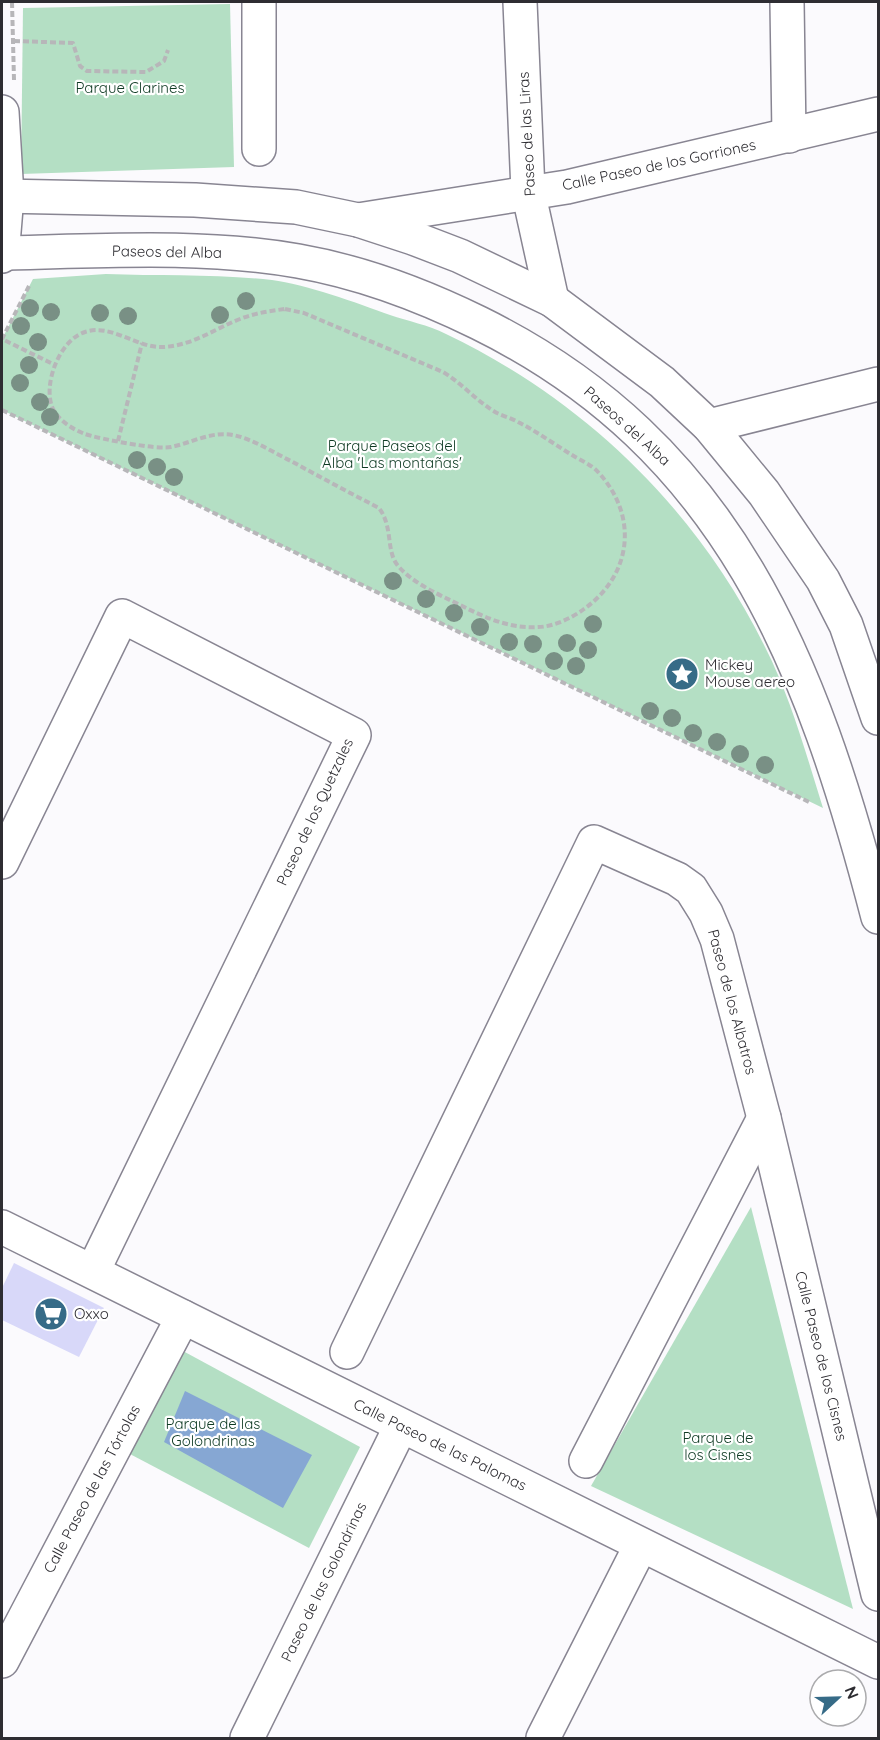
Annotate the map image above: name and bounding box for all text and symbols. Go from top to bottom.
street label: Paseo de las Liras [514,71,539,197]
park label: Parque Clarines [75,78,185,97]
street label: Calle Paseo de los Gorriones [560,135,757,194]
street label: Paseos del Alba [112,241,222,262]
street label: Paseos del Alba [580,382,675,470]
park label: Parque Paseos del Alba 'Las montañas' [322,436,462,472]
place label: Mickey Mouse aereo [705,655,795,691]
place icon: Mickey Mouse aereo [664,656,700,692]
street label: Paseo de los Quetzales [272,735,357,889]
street label: Paseo de los Albatros [704,927,761,1077]
street label: Calle Paseo de los Cisnes [791,1269,852,1443]
supermarket icon: Oxxo [33,1296,69,1332]
place label: Oxxo [74,1304,109,1323]
street label: Calle Paseo de las Palomas [351,1394,530,1495]
street label: Calle Paseo de las Tórtolas [39,1401,144,1576]
park label: Parque de las Golondrinas [166,1414,260,1450]
park label: Parque de los Cisnes [682,1428,754,1464]
street label: Paseo de las Golondrinas [277,1499,371,1665]
north arrow [808,1668,868,1728]
text: N [840,1683,863,1702]

